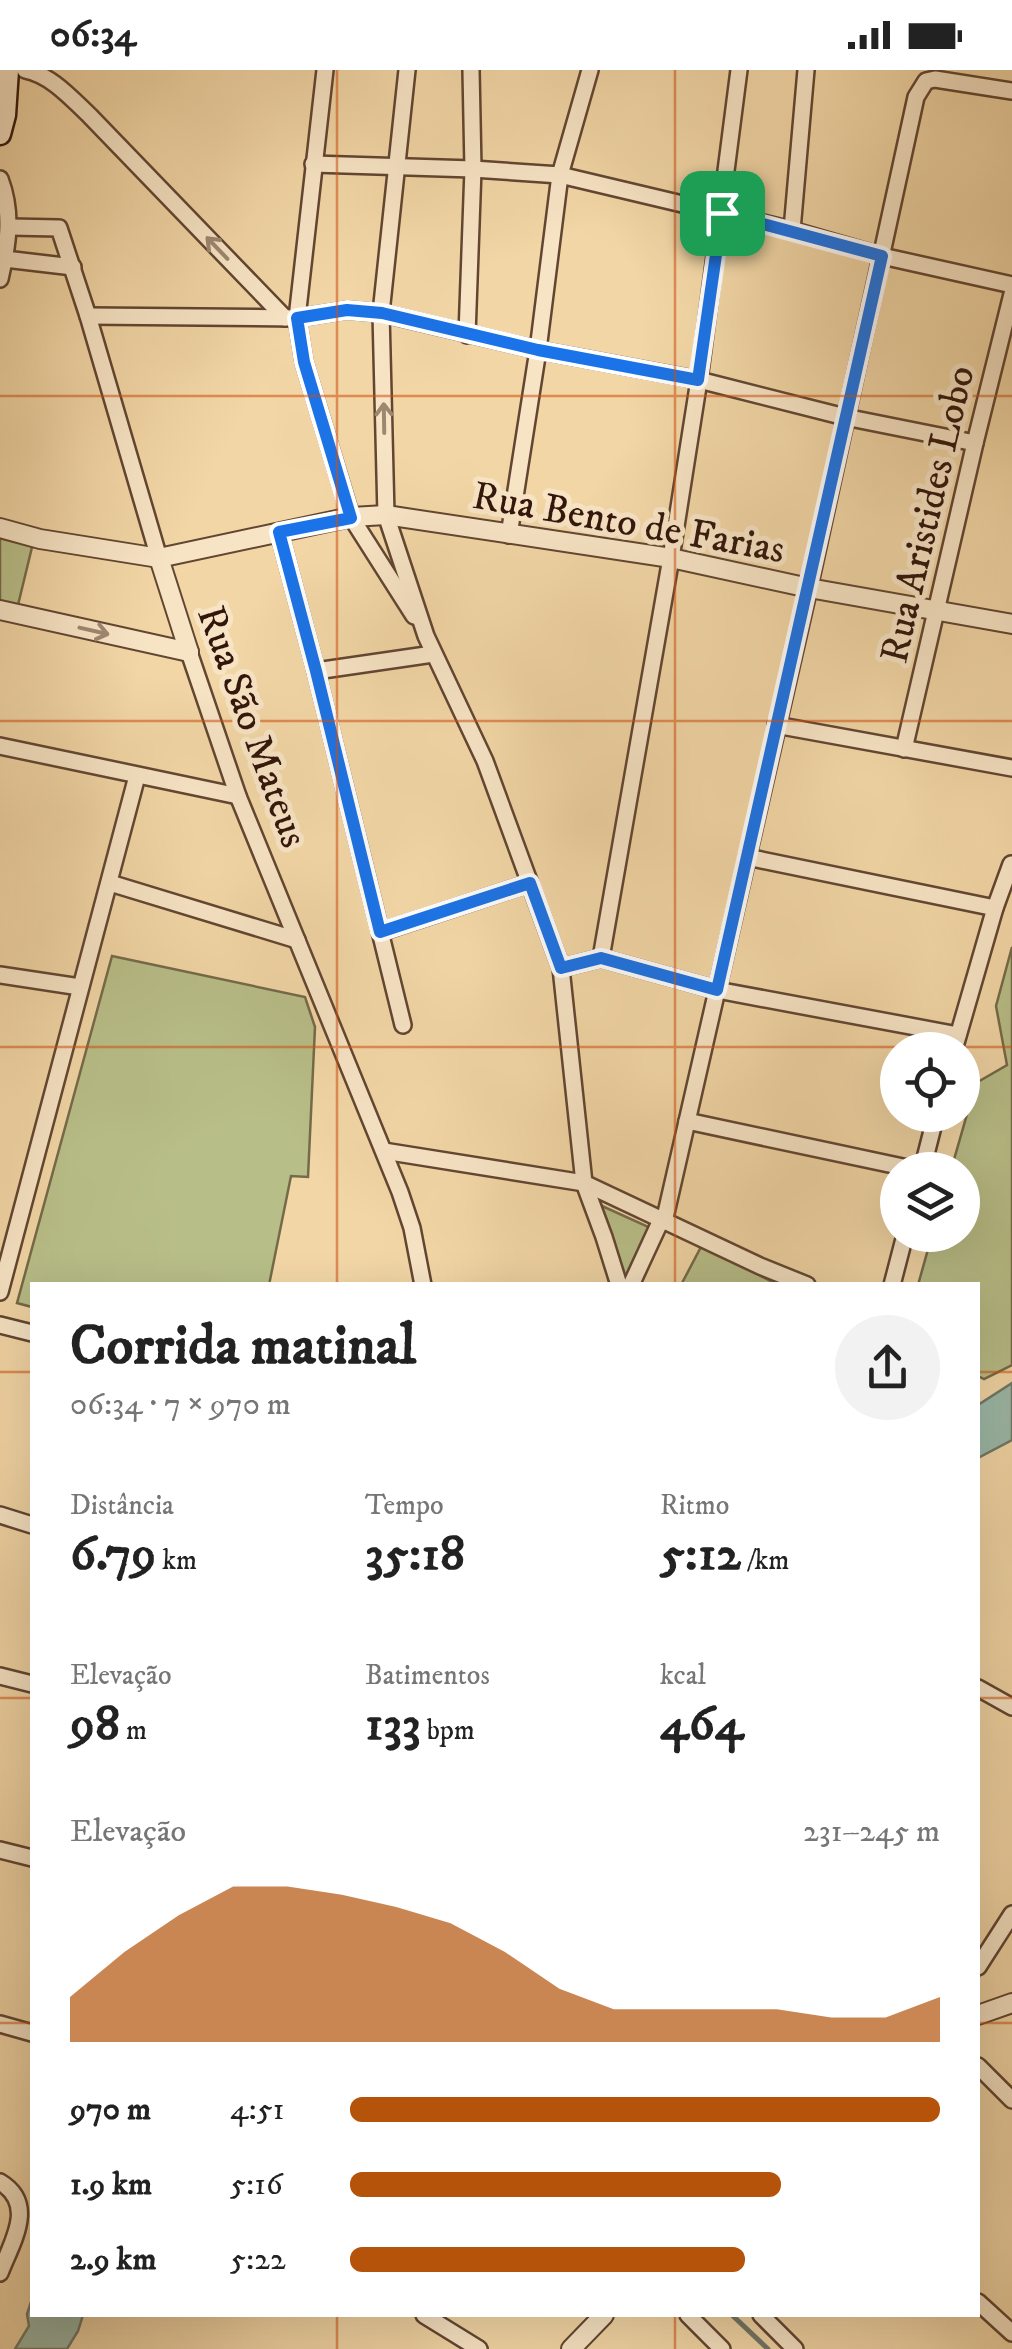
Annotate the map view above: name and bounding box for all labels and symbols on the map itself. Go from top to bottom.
pin [680,171,765,256]
one-way arrow [205,236,229,260]
street label: Rua Aristides Lobo [870,361,987,668]
one-way arrow [374,402,393,434]
street label: Rua Bento de Farias [469,472,788,576]
street label: Rua São Mateus [184,600,318,854]
one-way arrow [78,623,110,641]

